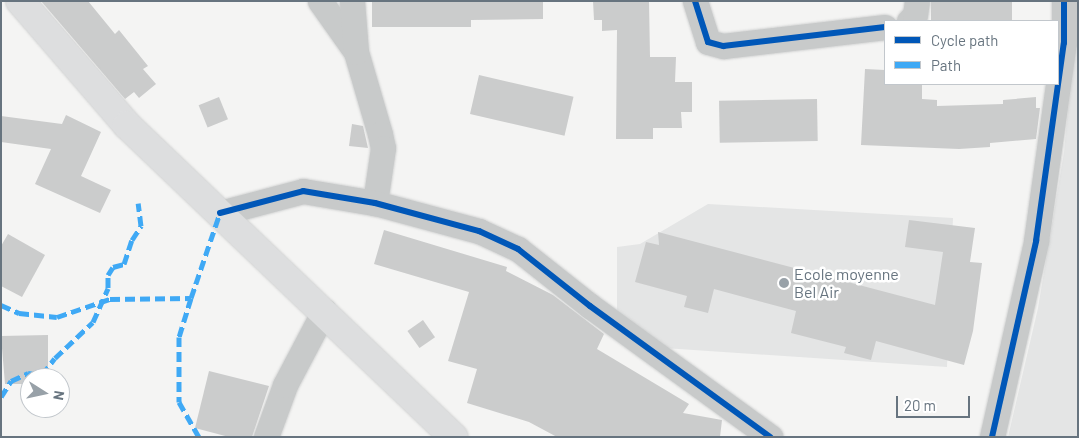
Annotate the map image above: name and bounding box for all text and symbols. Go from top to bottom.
legend [884,20,1059,85]
text: Cycle path [931,31,998,49]
text: Path [931,56,961,74]
place label: Ecole moyenne Bel Air [794,264,899,302]
marker: Ecole moyenne Bel Air [778,277,790,289]
north arrow [20,368,70,418]
scale bar [899,386,973,418]
text: N [50,389,68,402]
text: 20 m [904,396,936,414]

